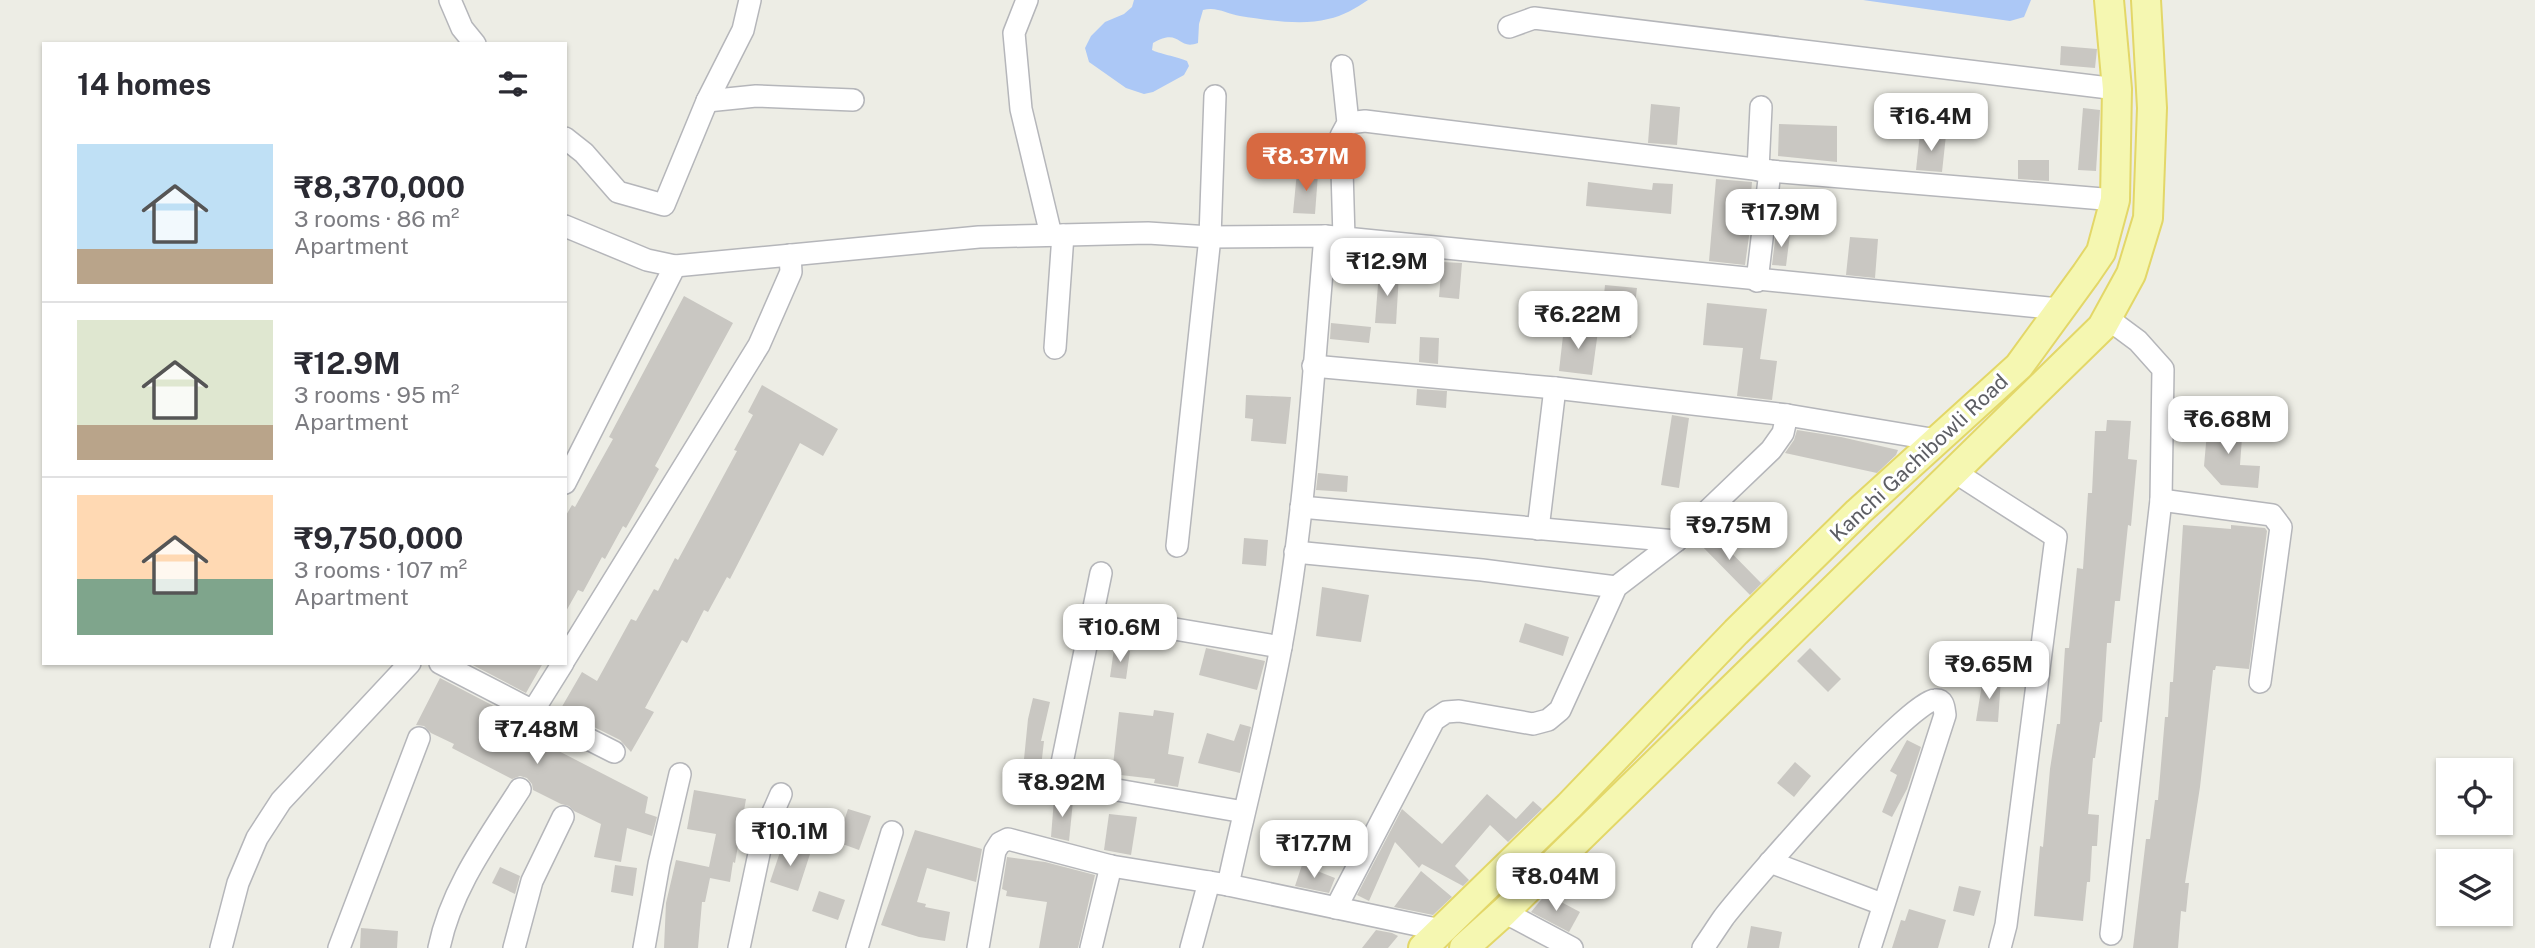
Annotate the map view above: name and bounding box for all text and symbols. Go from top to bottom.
icon: filters [494,65,532,103]
text: 14 homes [77,66,211,102]
pin: ₹16.4M [1874,94,1988,153]
text: ₹16.4M [1890,102,1972,129]
pin: ₹8.37M [1249,134,1363,193]
text: ₹8.37M [1263,142,1349,169]
text: ₹8,370,000 [294,169,465,205]
icon: home [133,172,217,256]
pin: ₹17.9M [1724,190,1838,249]
text: ₹17.9M [1742,198,1820,225]
text: 3 rooms · 86 m² [294,205,460,232]
text: Apartment [294,232,409,259]
pin: ₹12.9M [1330,238,1444,298]
text: ₹12.9M [1346,247,1428,274]
pin: ₹6.22M [1521,292,1635,351]
text: ₹6.22M [1535,300,1621,327]
text: ₹12.9M [294,345,401,381]
icon: home [133,348,217,432]
street label: Kanchi Gachibowli Road [1824,369,2013,547]
text: 3 rooms · 95 m² [294,381,460,408]
pin: ₹6.68M [2171,396,2285,456]
text: ₹6.68M [2184,405,2272,432]
text: Apartment [294,408,409,435]
pin: ₹9.75M [1672,503,1786,562]
text: ₹9.75M [1686,511,1772,538]
text: ₹9,750,000 [294,520,463,556]
icon: home [133,523,217,607]
text: 3 rooms · 107 m² [294,556,467,583]
text: Apartment [294,583,409,610]
pin: ₹10.6M [1063,604,1177,664]
text: ₹10.6M [1079,613,1161,640]
pin: ₹9.65M [1932,642,2046,701]
text: ₹9.65M [1945,650,2033,677]
pin: ₹7.48M [480,706,594,766]
text: ₹7.48M [495,715,579,742]
map controls [2436,758,2513,926]
button: locate [2436,758,2513,835]
pin: ₹8.92M [1005,760,1119,819]
text: ₹8.92M [1018,768,1106,795]
pin: ₹10.1M [733,808,847,868]
text: ₹10.1M [752,817,828,844]
pin: ₹17.7M [1257,820,1371,880]
text: ₹17.7M [1276,829,1352,856]
button: layers [2436,849,2513,926]
pin: ₹8.04M [1499,853,1613,913]
text: ₹8.04M [1512,862,1600,889]

